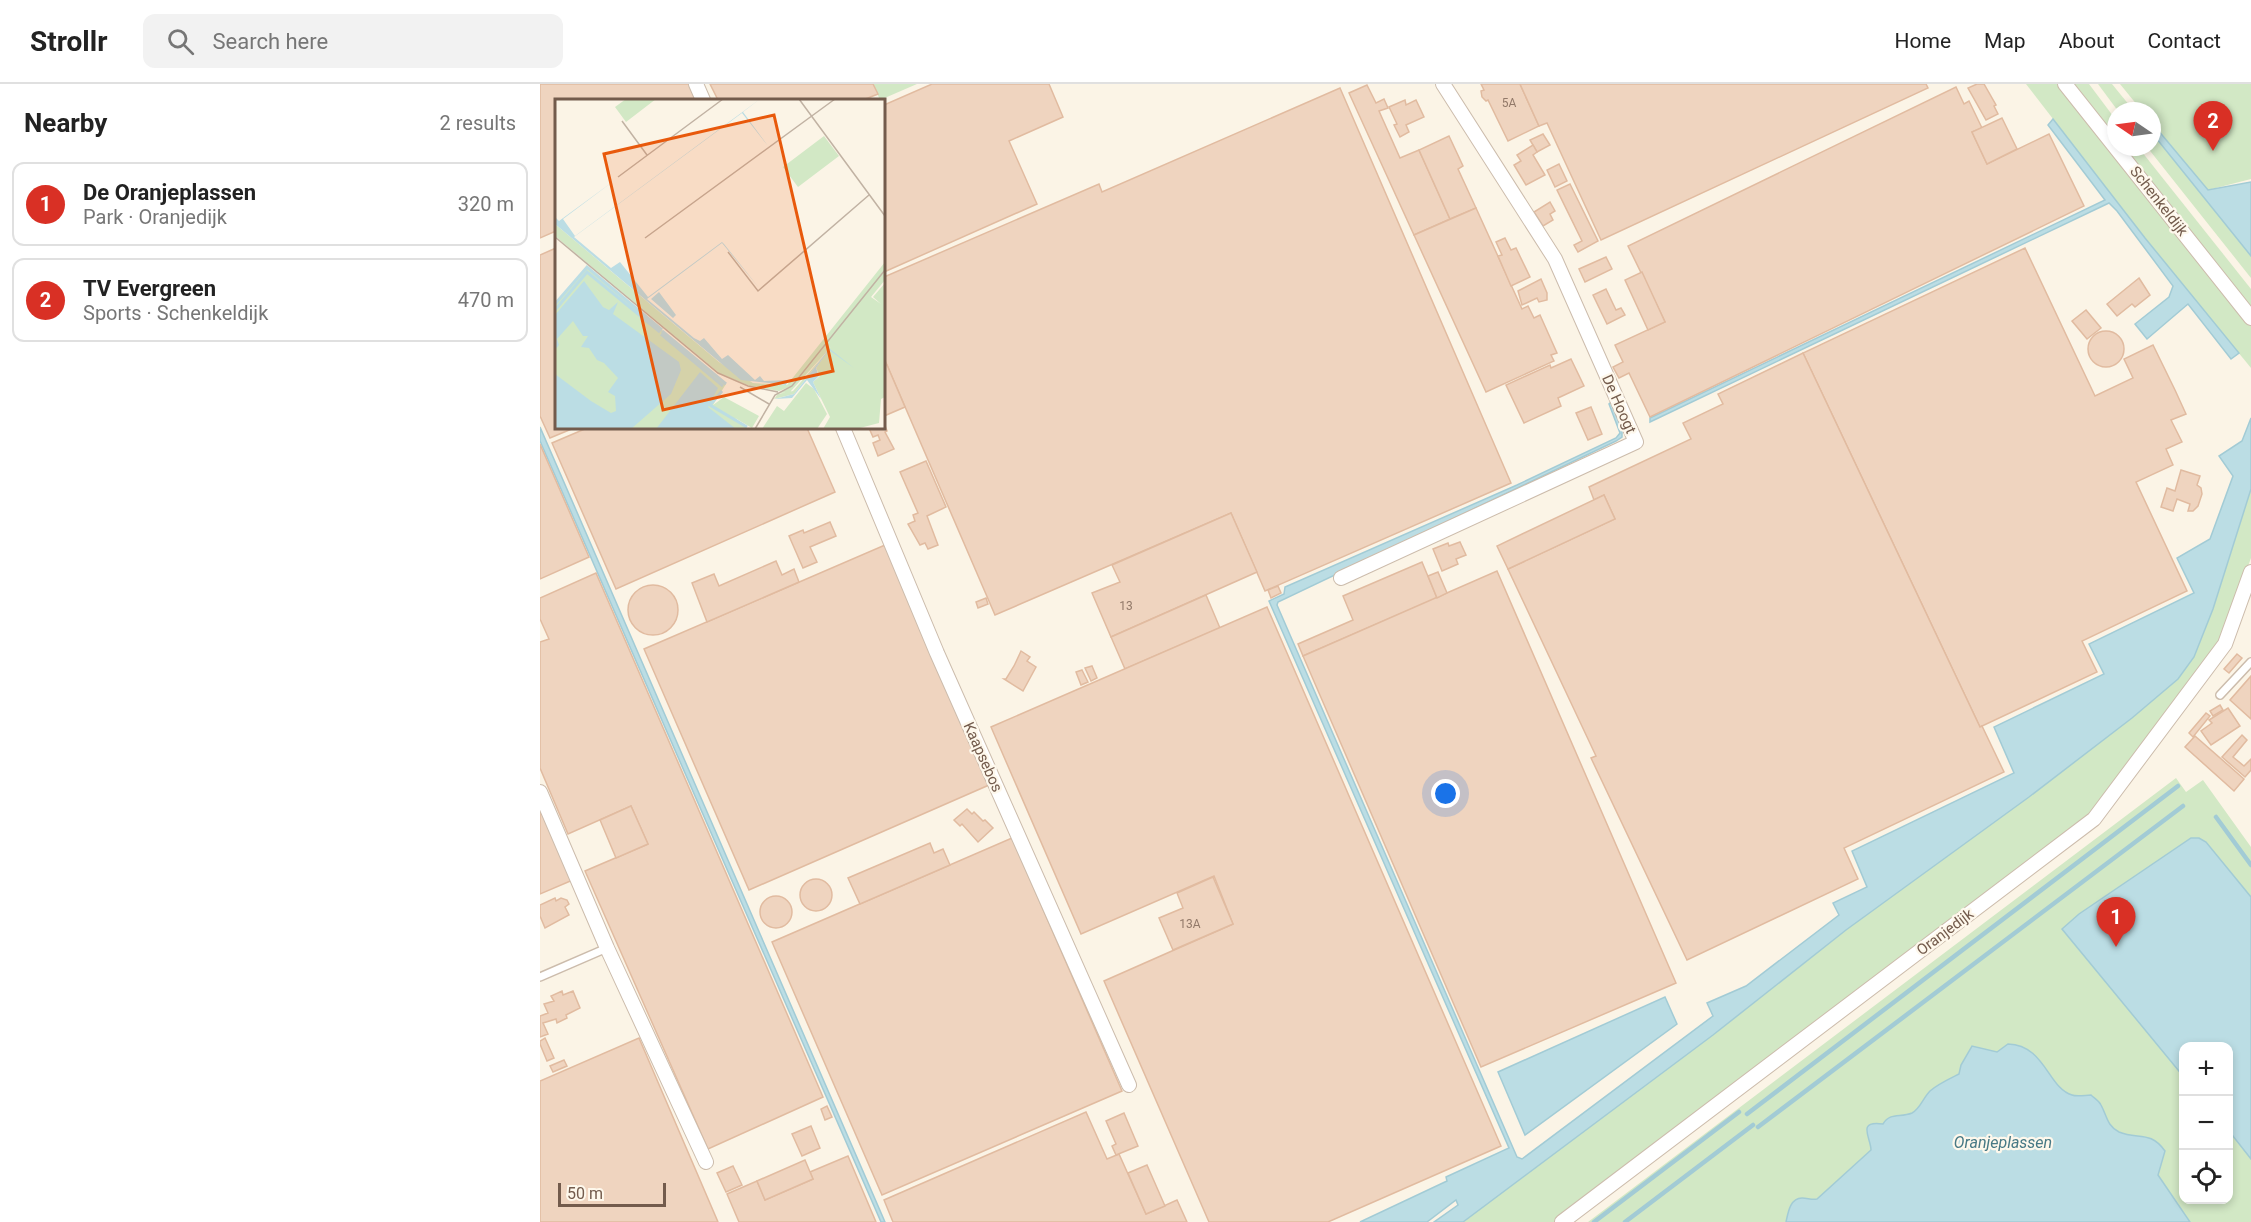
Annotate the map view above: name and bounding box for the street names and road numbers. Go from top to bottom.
street label: Schenkeldijk [2126,163,2192,240]
street label: De Hoogt [1598,372,1640,436]
street label: Kaapsebos [960,719,1006,795]
street label: Oranjedijk [1913,905,1977,959]

